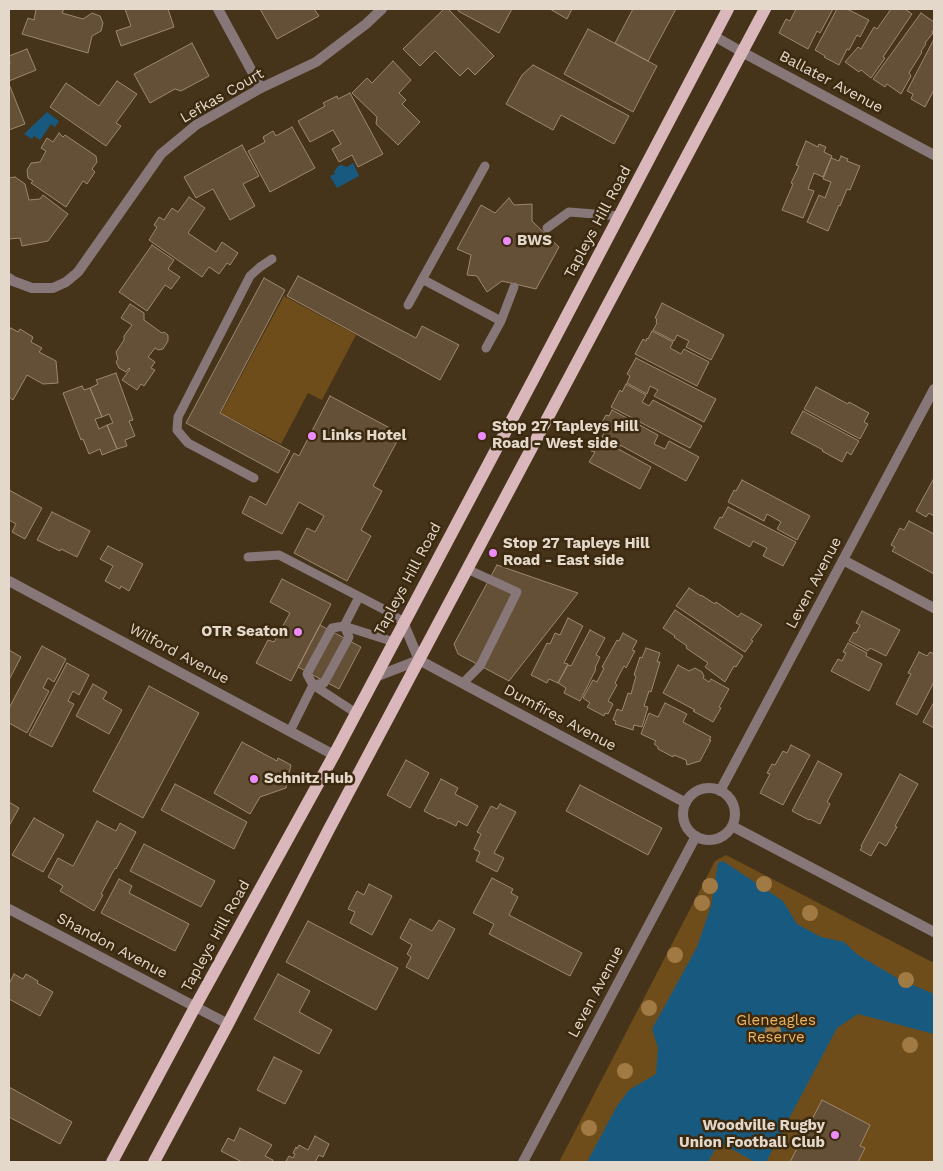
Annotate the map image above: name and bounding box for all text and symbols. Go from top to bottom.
street label: Ballater Avenue [776,47,886,117]
street label: Lefkas Court [177,65,267,127]
street label: Tapleys Hill Road [561,163,635,281]
place label: BWS [517,232,552,250]
marker: BWS [501,235,513,247]
place label: Stop 27 Tapleys Hill Road - West side [492,418,639,453]
place label: Links Hotel [322,427,406,445]
marker: Links Hotel [306,430,318,442]
marker: Stop 27 Tapleys Hill Road - West side [476,430,488,442]
street label: Tapleys Hill Road [371,520,445,638]
street label: Leven Avenue [782,534,846,632]
place label: Stop 27 Tapleys Hill Road - East side [503,535,650,570]
marker: Stop 27 Tapleys Hill Road - East side [487,547,499,559]
street label: Wilford Avenue [126,620,232,688]
place label: OTR Seaton [201,623,288,641]
marker: OTR Seaton [292,626,304,638]
street label: Dumfires Avenue [501,681,619,755]
place label: Schnitz Hub [264,770,354,788]
marker: Schnitz Hub [248,773,260,785]
street label: Tapleys Hill Road [178,877,254,995]
street label: Shandon Avenue [54,909,170,983]
street label: Leven Avenue [564,943,628,1041]
park label: Gleneagles Reserve [736,1012,816,1047]
place label: Woodville Rugby Union Football Club [679,1117,825,1152]
marker: Woodville Rugby Union Football Club [829,1129,841,1141]

